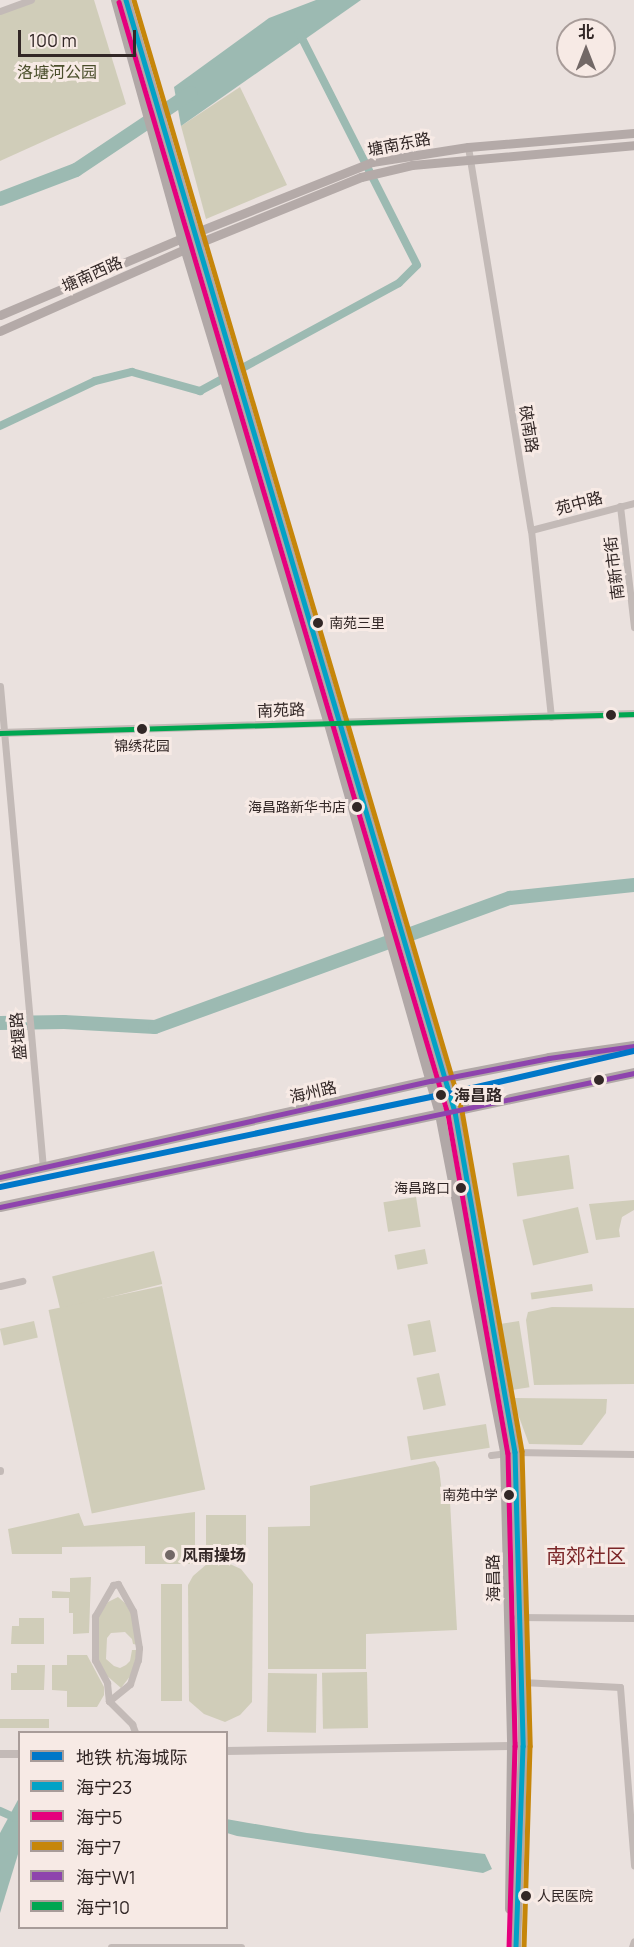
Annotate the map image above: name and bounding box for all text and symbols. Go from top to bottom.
scale bar [21,18,140,56]
north arrow [556,18,616,78]
text: 北 [578,21,594,43]
text: 100 m [29,28,77,52]
park label: 洛塘河公园 [17,62,97,82]
street label: 塘南东路 [366,128,432,160]
street label: 塘南西路 [59,252,125,296]
street label: 硖南路 [516,404,542,454]
street label: 苑中路 [553,488,605,518]
street label: 南新市街 [601,535,627,601]
place label: 南苑三里 [329,615,385,631]
marker: 南苑三里 [312,617,324,629]
street label: 南苑路 [257,700,305,720]
unlabelled marker [605,709,617,721]
marker: 锦绣花园 [136,723,148,735]
place label: 锦绣花园 [114,738,170,754]
place label: 海昌路新华书店 [248,799,346,815]
marker: 海昌路新华书店 [351,801,363,813]
street label: 盛堰路 [6,1011,30,1061]
unlabelled marker [593,1074,605,1086]
street label: 海州路 [287,1077,339,1107]
place label: 海昌路 [454,1085,502,1105]
marker: 海昌路 [432,1086,450,1104]
place label: 海昌路口 [394,1180,450,1196]
marker: 海昌路口 [455,1182,467,1194]
place label: 南苑中学 [442,1487,498,1503]
marker: 南苑中学 [503,1489,515,1501]
district label: 南郊社区 [546,1543,626,1567]
place label: 风雨操场 [182,1545,246,1565]
marker: 风雨操场 [163,1548,177,1562]
street label: 海昌路 [483,1554,503,1602]
legend [18,1731,228,1929]
text: 地铁 杭海城际 [76,1745,188,1769]
text: 海宁23 [76,1775,132,1799]
text: 海宁5 [76,1805,122,1829]
text: 海宁7 [76,1835,121,1859]
text: 海宁W1 [76,1865,136,1889]
place label: 人民医院 [537,1888,593,1904]
marker: 人民医院 [520,1890,532,1902]
text: 海宁10 [76,1895,130,1919]

